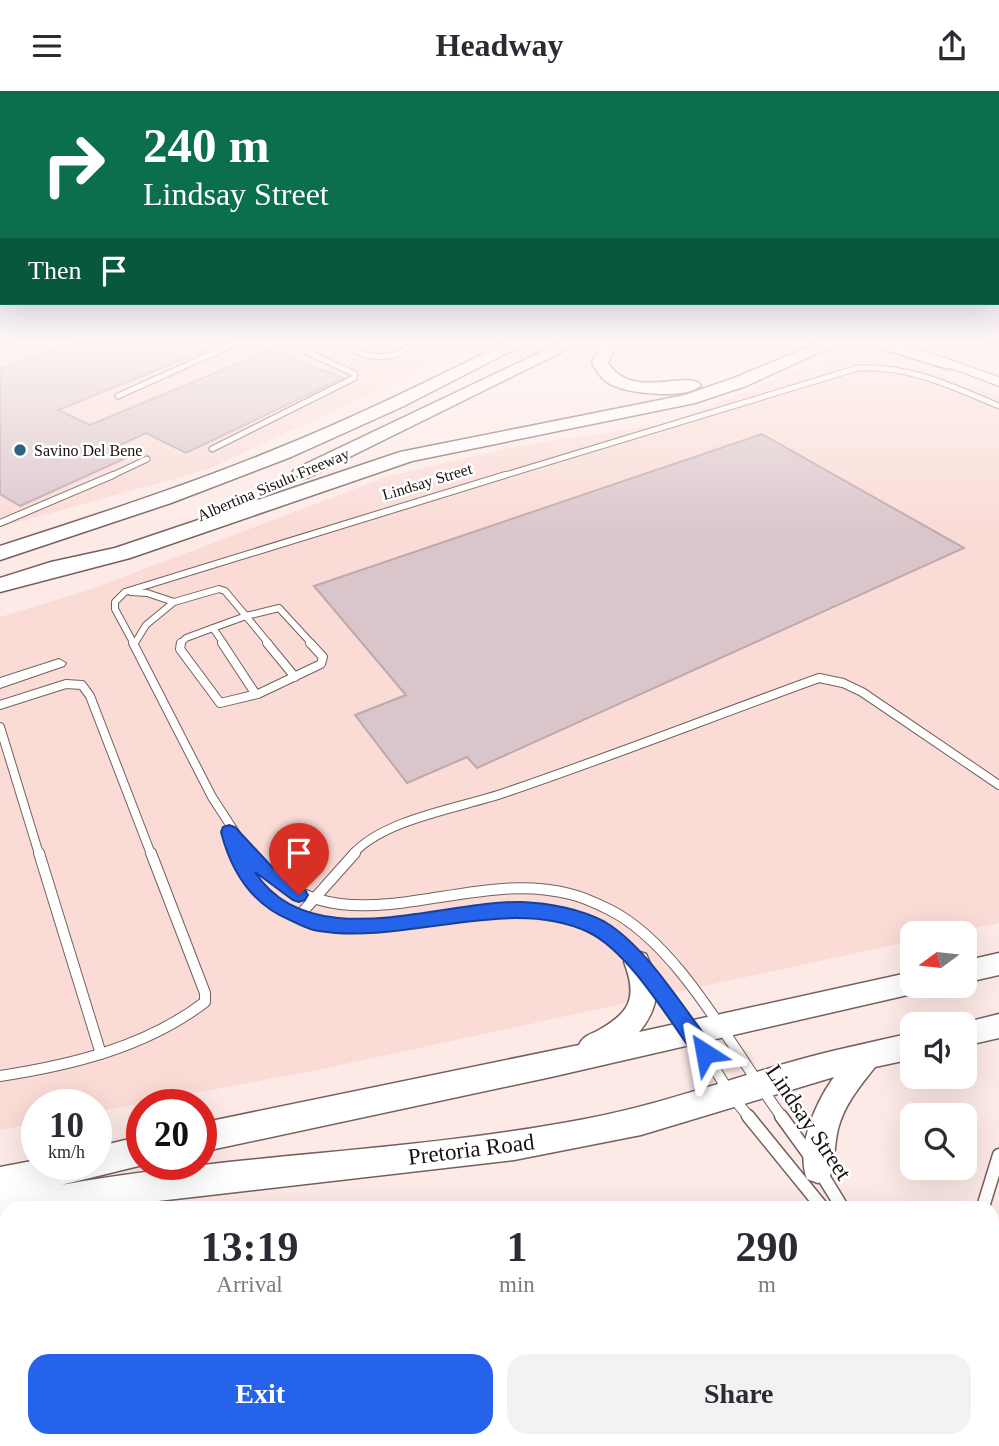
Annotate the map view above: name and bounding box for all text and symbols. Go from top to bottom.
icon: menu [28,27,66,65]
text: Headway [436,27,564,63]
icon: share [933,27,971,65]
text: 240 m [143,118,270,173]
icon: right [28,119,119,210]
text: Lindsay Street [143,176,329,212]
icon: arrive [95,252,133,290]
text: Then [28,256,81,285]
marker: Savino Del Bene [12,442,28,458]
place label: Savino Del Bene [34,442,142,459]
street label: Albertina Sisulu Freeway [195,445,352,525]
street label: Lindsay Street [380,460,475,504]
pin [269,823,329,895]
icon: arrive [280,834,318,872]
north arrow [900,921,976,997]
map controls [900,921,977,1180]
button: sound [900,1012,977,1089]
position arrow [668,1016,742,1090]
street label: Lindsay Street [761,1060,857,1185]
speed limit sign: 20 [126,1089,217,1180]
button: search [900,1103,977,1180]
text: 10 [49,1106,84,1145]
street label: Pretoria Road [406,1129,536,1170]
text: km/h [48,1142,85,1162]
text: 13:19 [201,1224,299,1270]
text: 1 [506,1224,527,1270]
text: 290 [735,1224,798,1270]
text: Arrival [216,1272,283,1297]
text: min [499,1272,535,1297]
text: m [758,1272,776,1297]
button: Exit [28,1354,493,1434]
button: Share [507,1354,971,1434]

